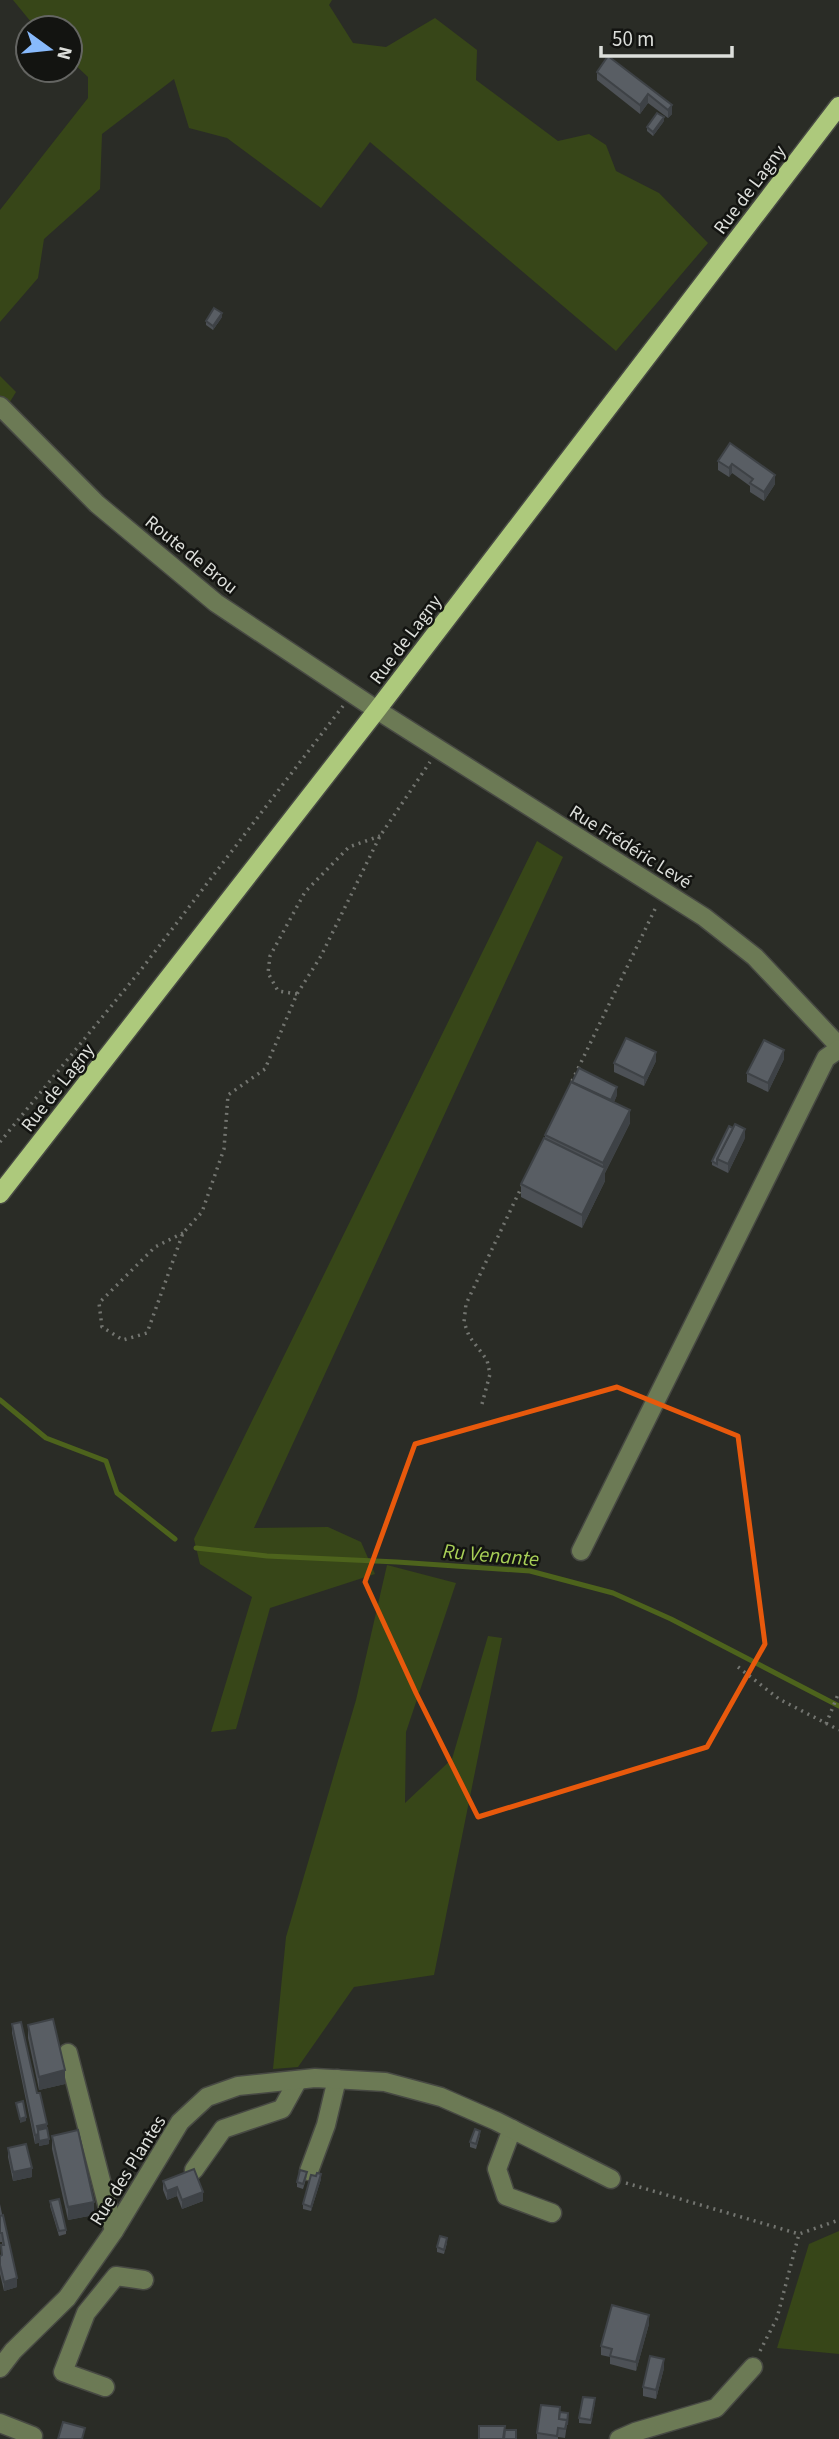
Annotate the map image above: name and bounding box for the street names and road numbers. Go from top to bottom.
street label: Rue de Lagny [708,139,793,240]
street label: Route de Brou [139,509,243,601]
street label: Rue de Lagny [364,589,449,690]
street label: Rue Frédéric Levé [564,799,697,896]
street label: Rue de Lagny [15,1038,101,1138]
street label: Rue des Plantes [84,2111,173,2231]

